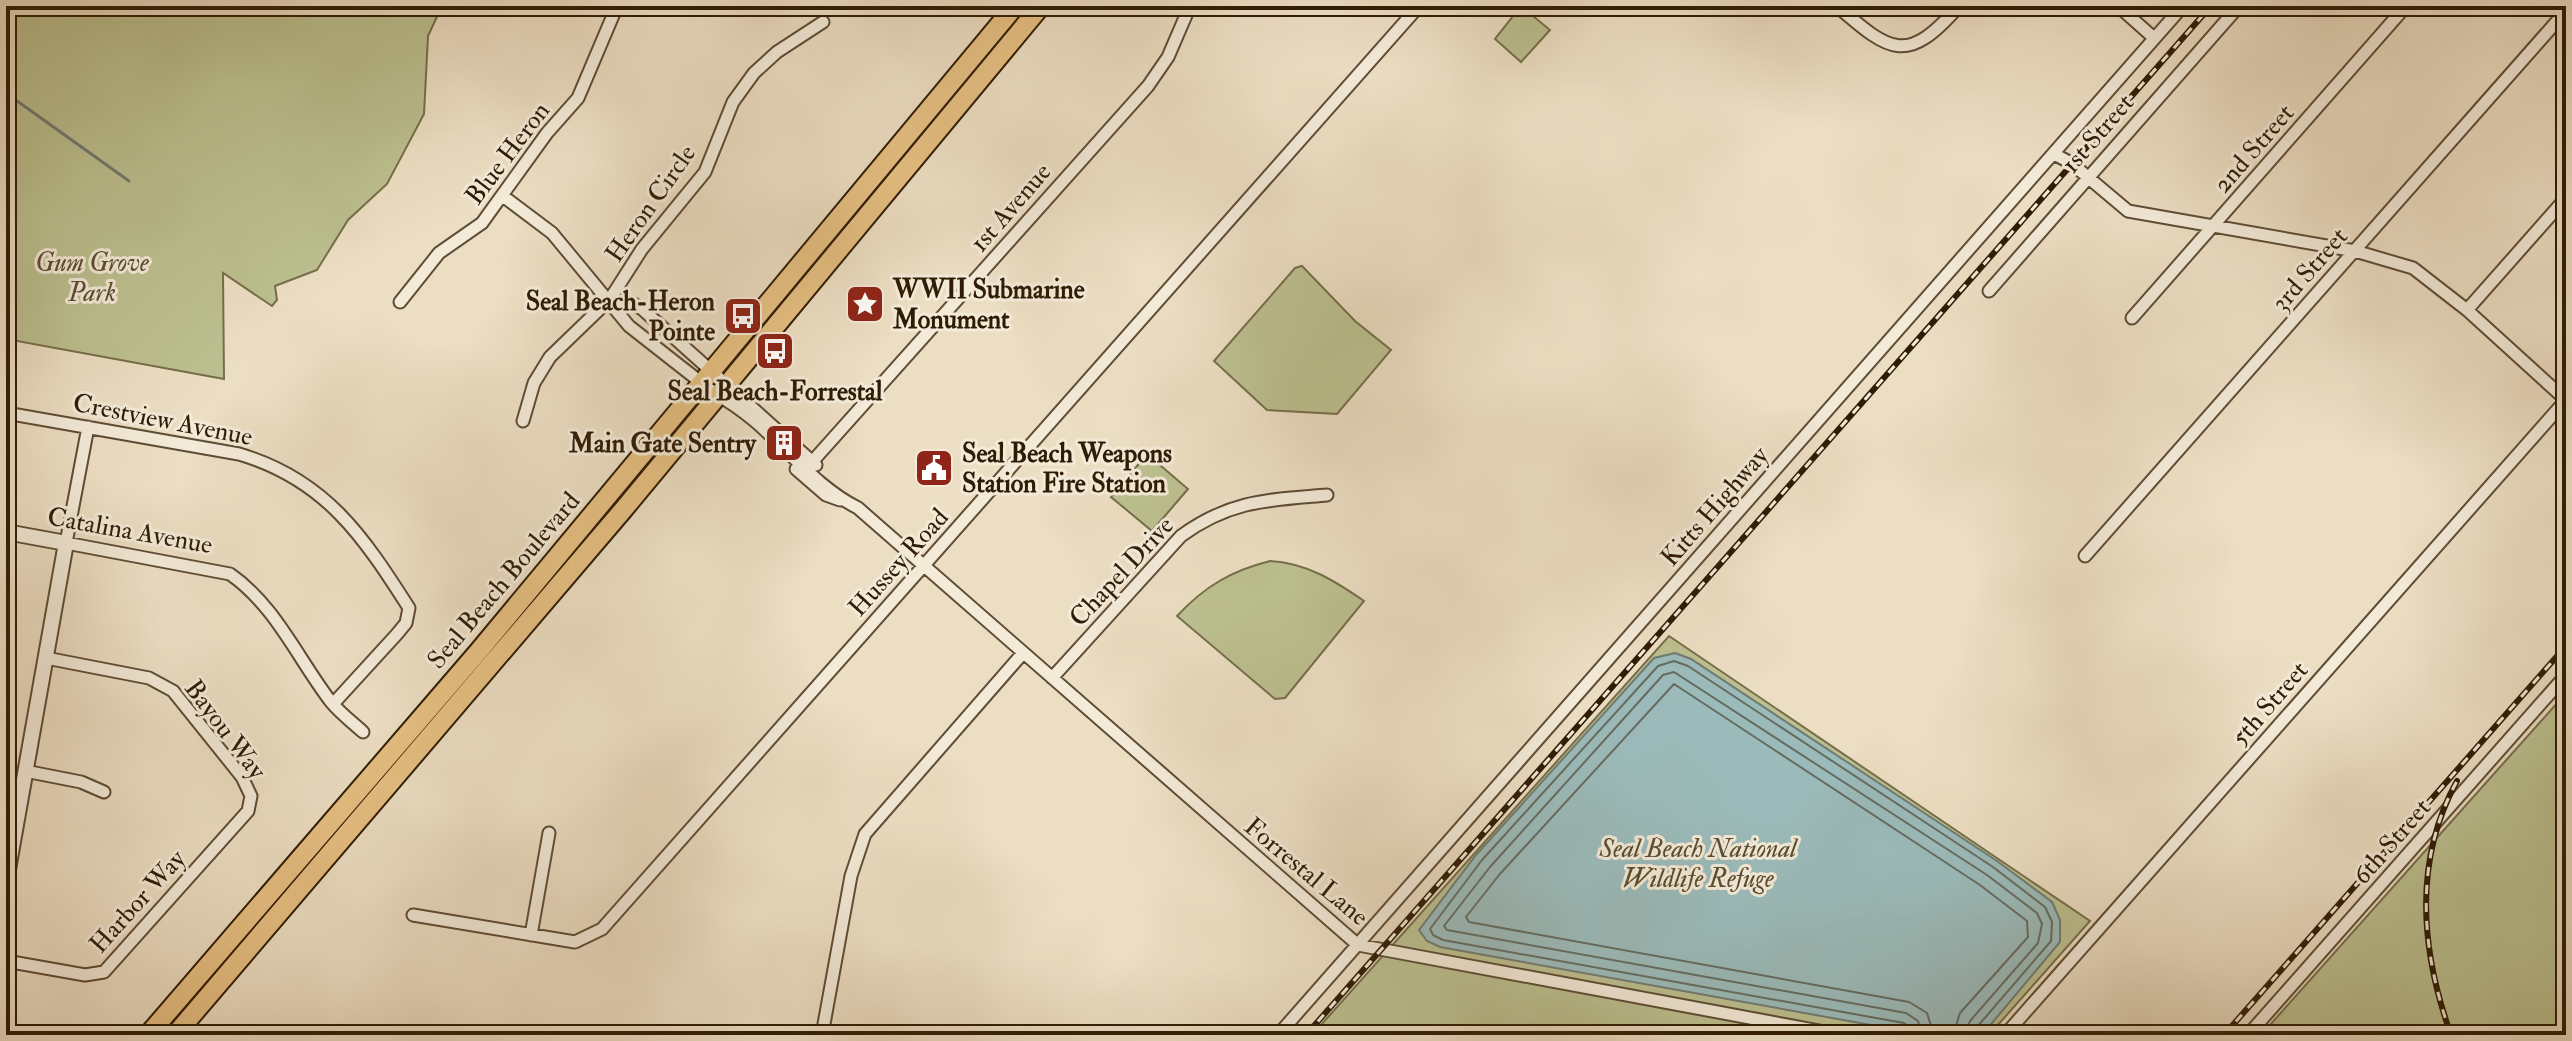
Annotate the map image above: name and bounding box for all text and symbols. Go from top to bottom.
street label: 1st Street [2055,87,2141,180]
street label: Blue Heron [459,96,557,211]
street label: 2nd Street [2206,98,2301,200]
street label: Heron Circle [599,139,703,269]
street label: 1st Avenue [963,157,1058,259]
street label: 3rd Street [2265,221,2355,318]
park label: Gum Grove Park [35,247,149,309]
place label: WWII Submarine Monument [892,274,1085,336]
place icon: WWII Submarine Monument [844,283,886,325]
place label: Seal Beach-Heron Pointe [526,286,716,348]
bus stop icon: Seal Beach-Heron Pointe [722,295,764,337]
bus stop icon: Seal Beach-Forrestal [754,330,796,372]
place label: Seal Beach-Forrestal [668,376,883,408]
street label: Crestview Avenue [70,387,255,453]
building icon: Main Gate Sentry [763,422,805,464]
place label: Main Gate Sentry [568,428,758,461]
place label: Seal Beach Weapons Station Fire Station [962,438,1172,500]
street label: Kitts Highway [1654,440,1776,573]
public building icon: Seal Beach Weapons Station Fire Station [913,447,955,489]
street label: Seal Beach Boulevard [421,486,587,676]
street label: Catalina Avenue [45,501,215,561]
street label: Hussey Road [842,502,956,623]
street label: Chapel Drive [1063,510,1182,634]
street label: 5th Street [2224,655,2315,753]
street label: Bayou Way [177,674,273,786]
street label: 6th Street [2346,792,2438,891]
street label: Forrestal Lane [1238,811,1375,933]
park label: Seal Beach National Wildlife Refuge [1599,833,1798,895]
street label: Harbor Way [83,843,193,960]

